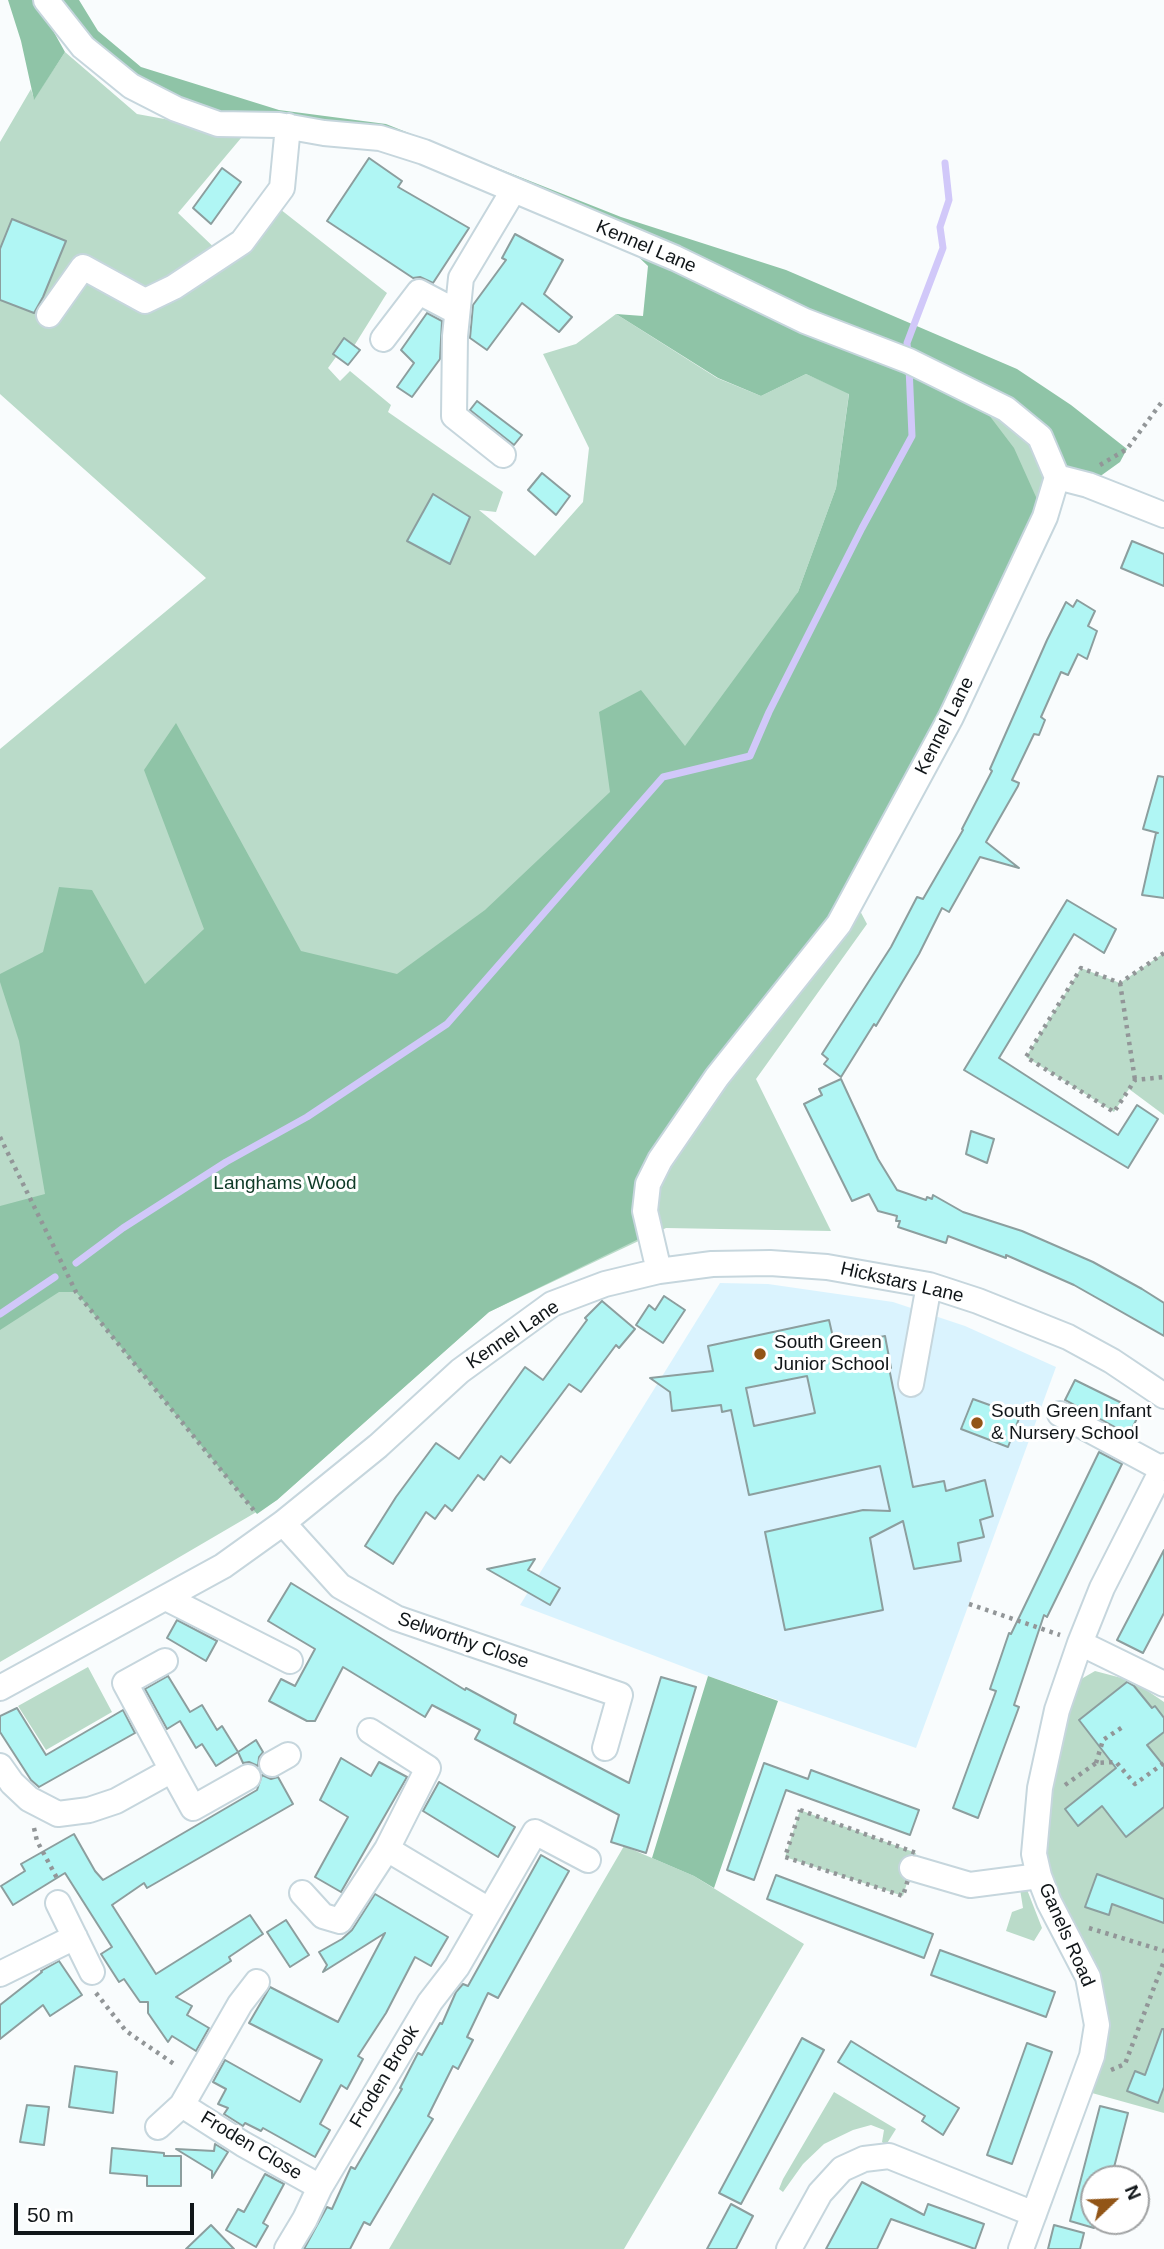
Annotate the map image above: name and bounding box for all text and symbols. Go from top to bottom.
street label: Kennel Lane [592,216,700,278]
street label: Kennel Lane [911,673,979,779]
park label: Langhams Wood [213,1173,357,1195]
street label: Hickstars Lane [838,1258,966,1308]
street label: Kennel Lane [462,1296,564,1374]
place label: South Green Junior School [774,1332,889,1376]
marker: South Green Junior School [752,1346,768,1362]
place label: South Green Infant & Nursery School [991,1401,1152,1445]
marker: South Green Infant & Nursery School [969,1415,985,1431]
street label: Selworthy Close [394,1608,532,1674]
street label: Ganels Road [1033,1880,1099,1990]
street label: Froden Brook [346,2022,424,2132]
street label: Froden Close [196,2107,306,2185]
north arrow [1080,2165,1150,2235]
text: N [1121,2182,1145,2203]
scale bar [18,2190,198,2234]
text: 50 m [27,2203,74,2226]

